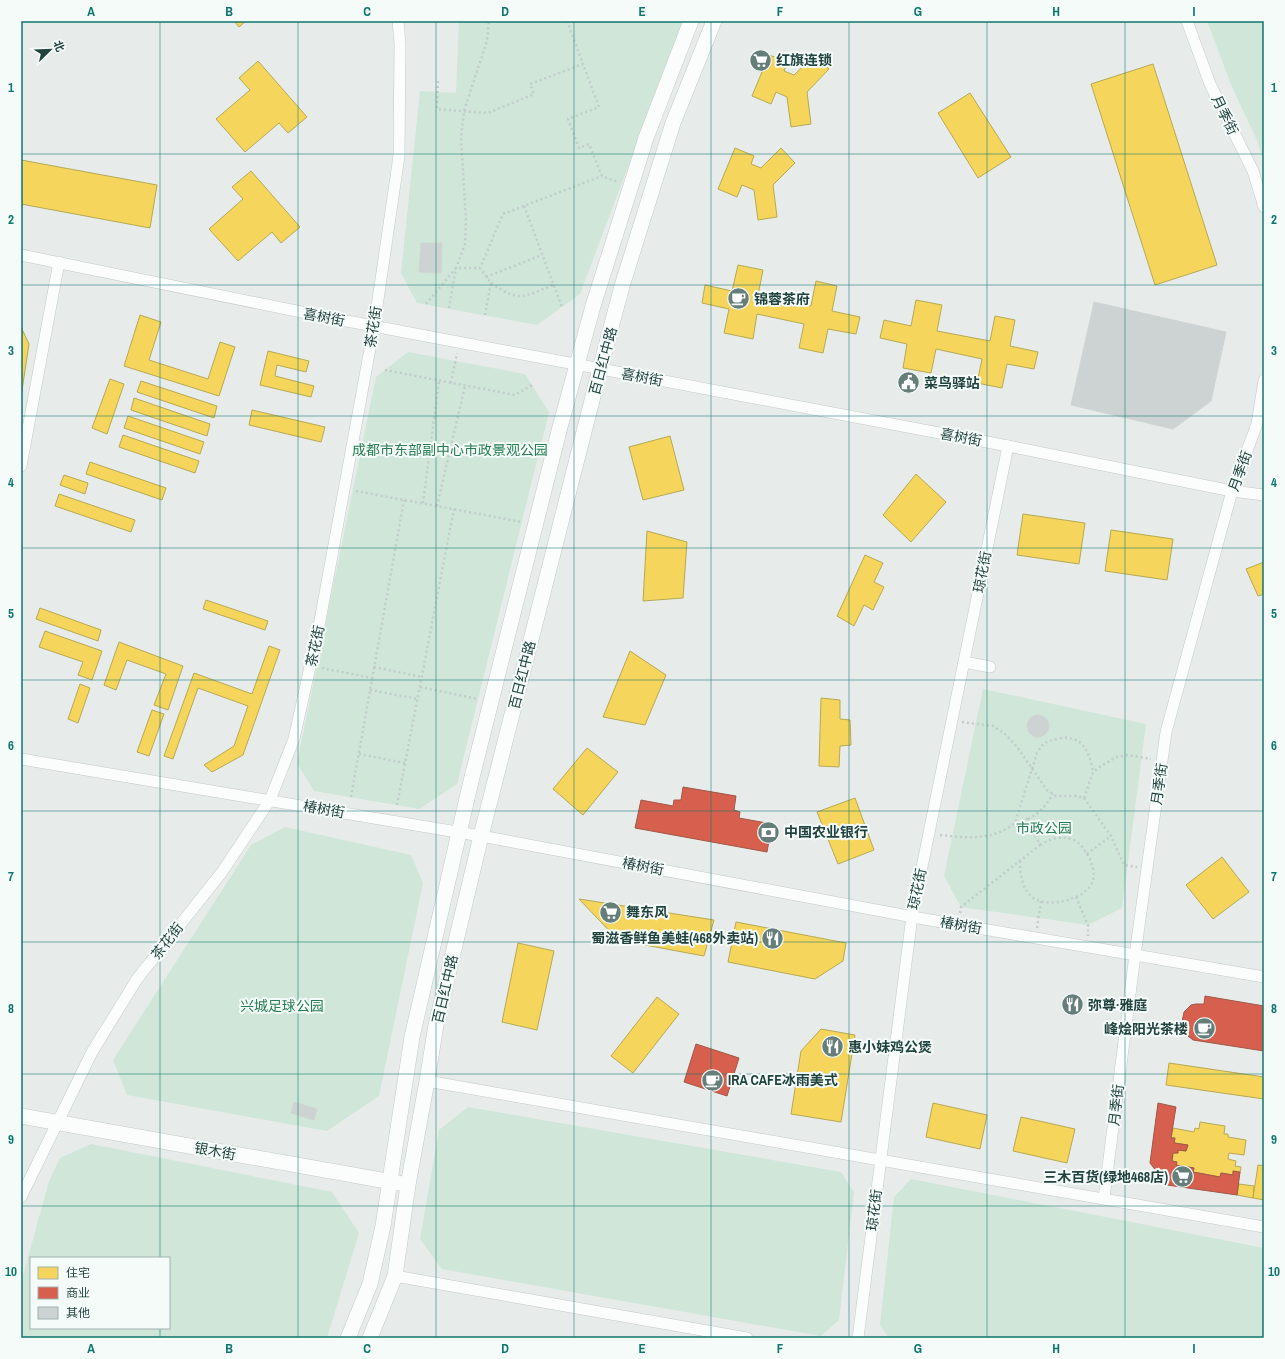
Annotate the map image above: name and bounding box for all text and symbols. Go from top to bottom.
text: A [87,3,95,20]
text: B [225,3,233,20]
text: C [363,3,371,20]
text: D [501,3,509,20]
text: E [638,3,646,20]
text: F [777,3,784,20]
text: G [914,3,922,20]
text: H [1052,3,1060,20]
text: I [1193,3,1196,20]
north arrow [30,30,70,70]
text: 北 [51,38,68,54]
supermarket icon: 红旗连锁 [748,47,774,73]
place label: 红旗连锁 [776,51,832,69]
text: 1 [8,79,14,96]
text: 1 [1271,79,1277,96]
street label: 月季街 [1208,92,1242,138]
text: 2 [8,211,14,228]
text: 2 [1271,211,1277,228]
cafe icon: 锦蓉茶府 [726,286,752,312]
place label: 锦蓉茶府 [754,290,810,308]
street label: 喜树街 [302,304,346,330]
street label: 茶花街 [361,305,385,349]
street label: 百日红中路 [585,325,621,397]
text: 3 [8,342,14,359]
text: 3 [1271,342,1277,359]
street label: 喜树街 [620,364,664,390]
public building icon: 菜鸟驿站 [896,370,922,396]
place label: 菜鸟驿站 [924,374,980,392]
street label: 喜树街 [939,424,983,450]
park label: 成都市东部副中心市政景观公园 [352,441,548,459]
street label: 月季街 [1224,448,1256,494]
text: 4 [8,474,14,491]
text: 4 [1271,474,1277,491]
street label: 琼花街 [969,550,995,594]
text: 5 [8,605,14,622]
text: 5 [1271,605,1277,622]
street label: 茶花街 [302,624,328,668]
street label: 百日红中路 [505,639,539,711]
text: 6 [8,737,14,754]
text: 6 [1271,737,1277,754]
street label: 月季街 [1147,762,1171,806]
street label: 椿树街 [302,796,346,822]
bank icon: 中国农业银行 [755,819,781,845]
park label: 市政公园 [1016,819,1072,837]
place label: 中国农业银行 [784,823,868,841]
street label: 椿树街 [621,853,665,879]
street label: 琼花街 [904,867,930,911]
text: 7 [8,868,14,885]
text: 7 [1271,868,1277,885]
supermarket icon: 舞东风 [598,899,624,925]
place label: 舞东风 [626,903,668,921]
street label: 椿树街 [939,912,983,938]
street label: 茶花街 [147,919,187,963]
restaurant icon: 蜀滋香鲜鱼美蛙(468外卖站) [760,925,786,951]
place label: 蜀滋香鲜鱼美蛙(468外卖站) [591,929,758,947]
street label: 百日红中路 [428,953,462,1025]
restaurant icon: 弥尊·雅庭 [1059,992,1085,1018]
place label: 弥尊·雅庭 [1088,996,1147,1014]
park label: 兴城足球公园 [240,997,324,1015]
text: 8 [8,1000,14,1017]
text: 8 [1271,1000,1277,1017]
cafe icon: 峰烩阳光茶楼 [1191,1016,1217,1042]
place label: 峰烩阳光茶楼 [1104,1020,1188,1038]
restaurant icon: 惠小妹鸡公煲 [820,1034,846,1060]
place label: 惠小妹鸡公煲 [848,1038,932,1056]
cafe icon: IRA CAFE冰雨美式 [700,1067,726,1093]
place label: IRA CAFE冰雨美式 [728,1071,838,1089]
street label: 月季街 [1105,1083,1127,1127]
text: 9 [8,1131,14,1148]
text: 9 [1271,1131,1277,1148]
street label: 银木街 [193,1138,237,1164]
supermarket icon: 三木百货(绿地468店) [1170,1164,1196,1190]
place label: 三木百货(绿地468店) [1043,1168,1168,1186]
street label: 琼花街 [863,1188,885,1232]
legend [30,1257,170,1329]
text: 10 [5,1263,17,1280]
text: 10 [1268,1263,1280,1280]
text: 住宅 [66,1265,90,1281]
text: 商业 [66,1285,90,1301]
text: 其他 [66,1305,90,1321]
text: A [87,1340,95,1357]
text: B [225,1340,233,1357]
text: C [363,1340,371,1357]
text: D [501,1340,509,1357]
text: E [638,1340,646,1357]
text: F [777,1340,784,1357]
text: G [914,1340,922,1357]
text: H [1052,1340,1060,1357]
text: I [1193,1340,1196,1357]

